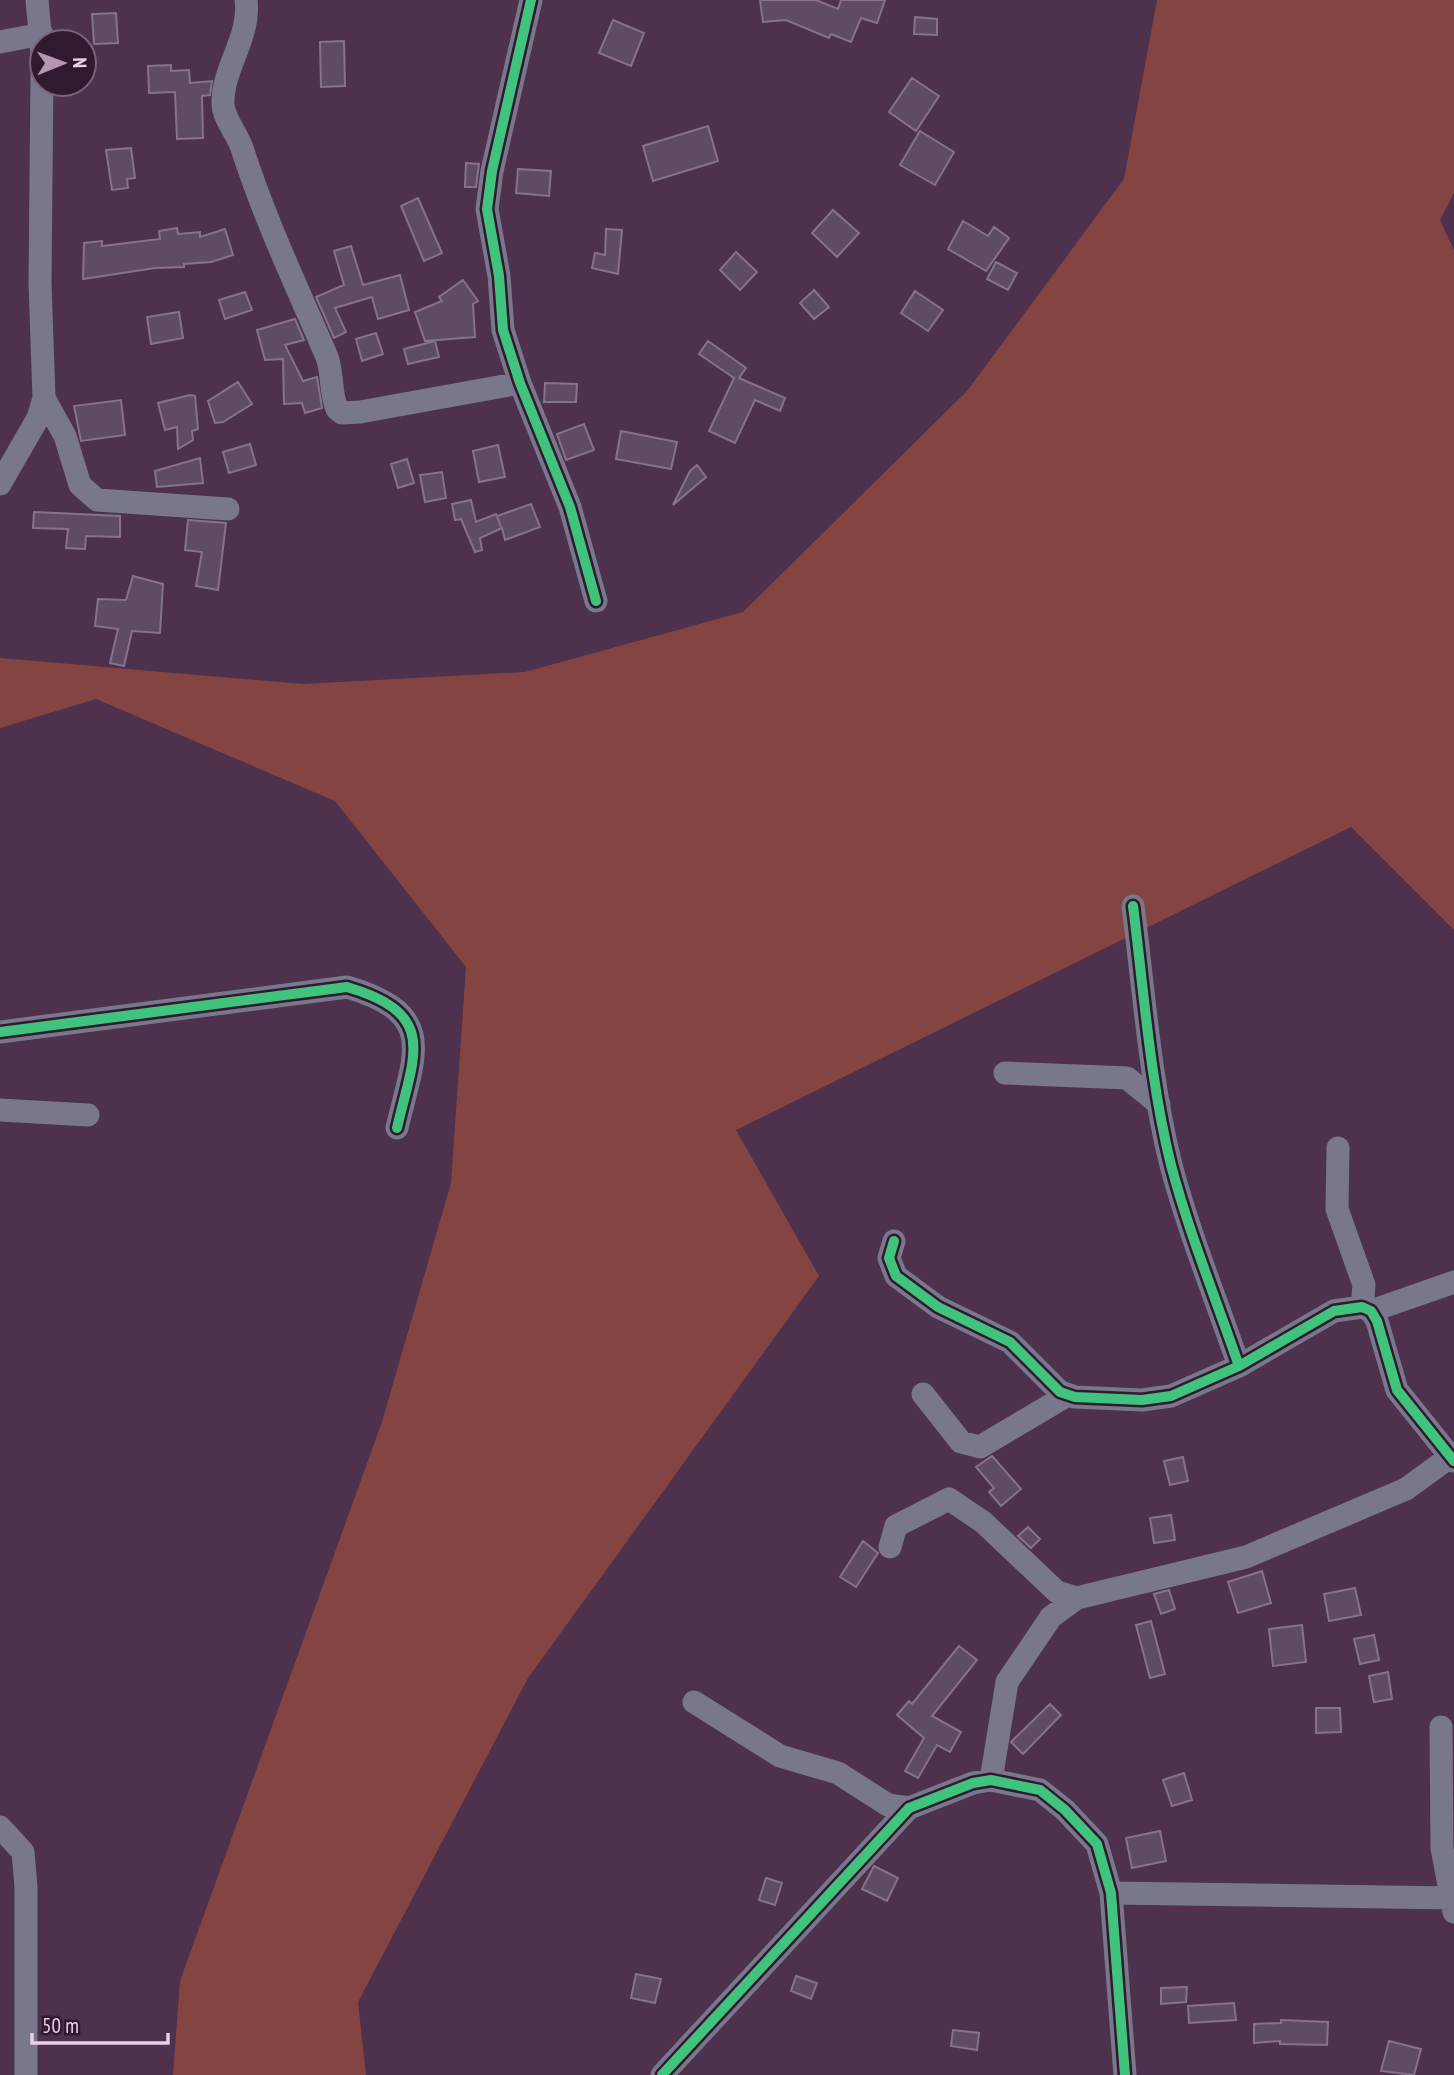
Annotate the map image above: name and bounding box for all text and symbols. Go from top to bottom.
north arrow [28,28,98,98]
text: N [68,57,92,68]
scale bar [32,2002,168,2046]
text: 50 m [42,2012,79,2039]

